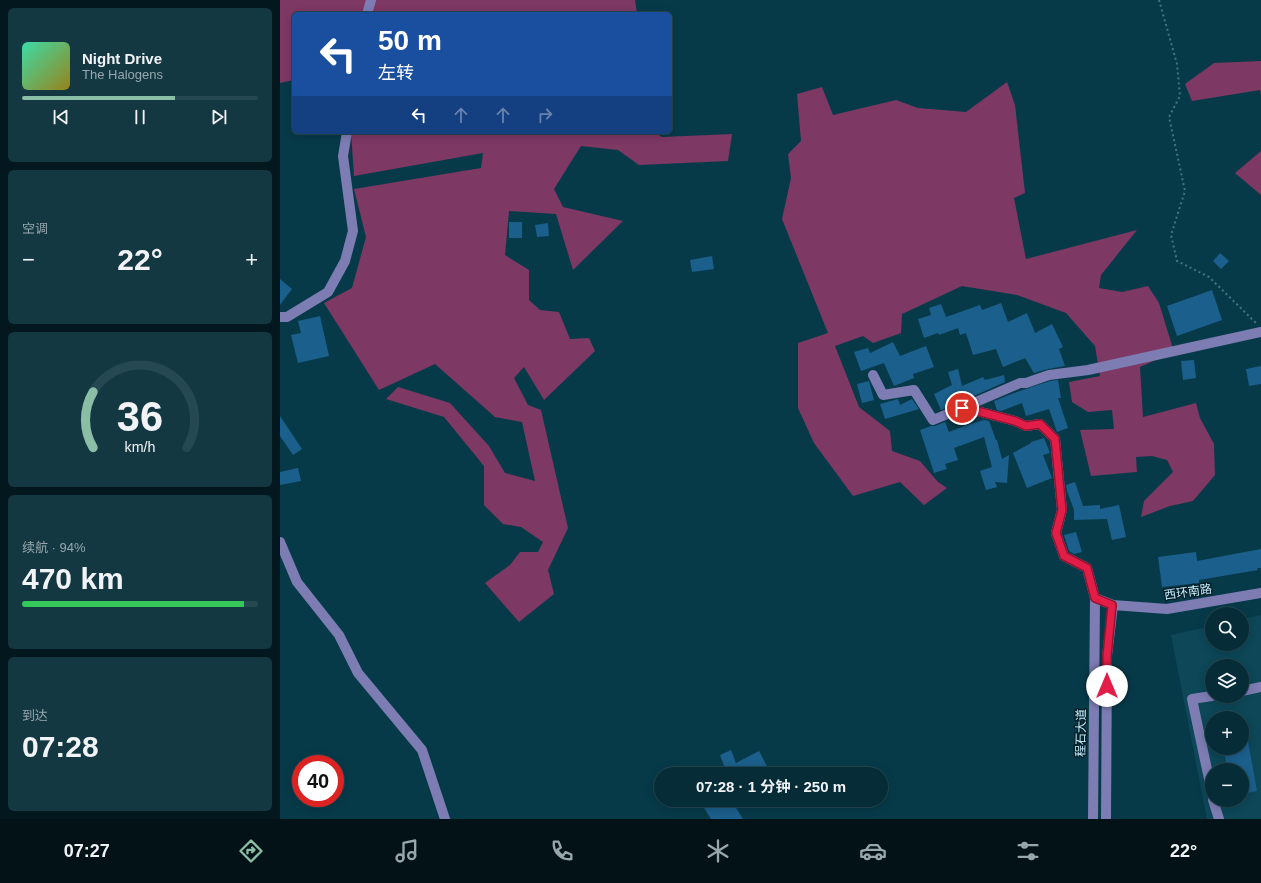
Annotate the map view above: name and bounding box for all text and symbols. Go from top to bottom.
text: 50 m [378,25,442,56]
icon: left [312,28,364,80]
text: Night Drive [82,50,162,67]
text: 左转 [378,63,414,83]
text: The Halogens [82,67,163,82]
icon: left [408,104,430,126]
icon: ahead [450,104,472,126]
icon: ahead [492,104,514,126]
icon: right [534,104,556,126]
icon: previous [50,106,72,128]
icon: pause [129,106,151,128]
icon: next [208,106,230,128]
text: 空调 [22,221,48,236]
text: 22° [117,243,163,276]
text: − [22,247,35,272]
text: + [245,247,258,272]
pin [945,391,979,425]
text: 36 [117,392,163,439]
icon: arrive [951,397,973,419]
text: km/h [125,438,156,454]
text: 续航 · 94% [22,540,86,555]
text: 470 km [22,562,124,595]
street label: 西环南路 [1163,582,1213,602]
map controls [1205,607,1249,807]
button: search [1205,607,1249,651]
button: layers [1205,659,1249,703]
position arrow [1086,665,1128,707]
text: 到达 [22,708,48,723]
street label: 程石大道 [1074,709,1088,757]
button: + [1205,711,1249,755]
text: 07:28 [22,730,99,763]
speed limit sign: 40 [292,755,344,807]
button: − [1205,763,1249,807]
text: 07:28 · 1 分钟 · 250 m [696,778,846,795]
icon: directions [237,837,265,865]
icon: music [393,837,421,865]
icon: phone [548,837,576,865]
icon: climate [704,837,732,865]
icon: car [859,837,887,865]
icon: filters [1014,837,1042,865]
text: 07:27 [64,841,110,861]
text: 22° [1170,841,1197,861]

